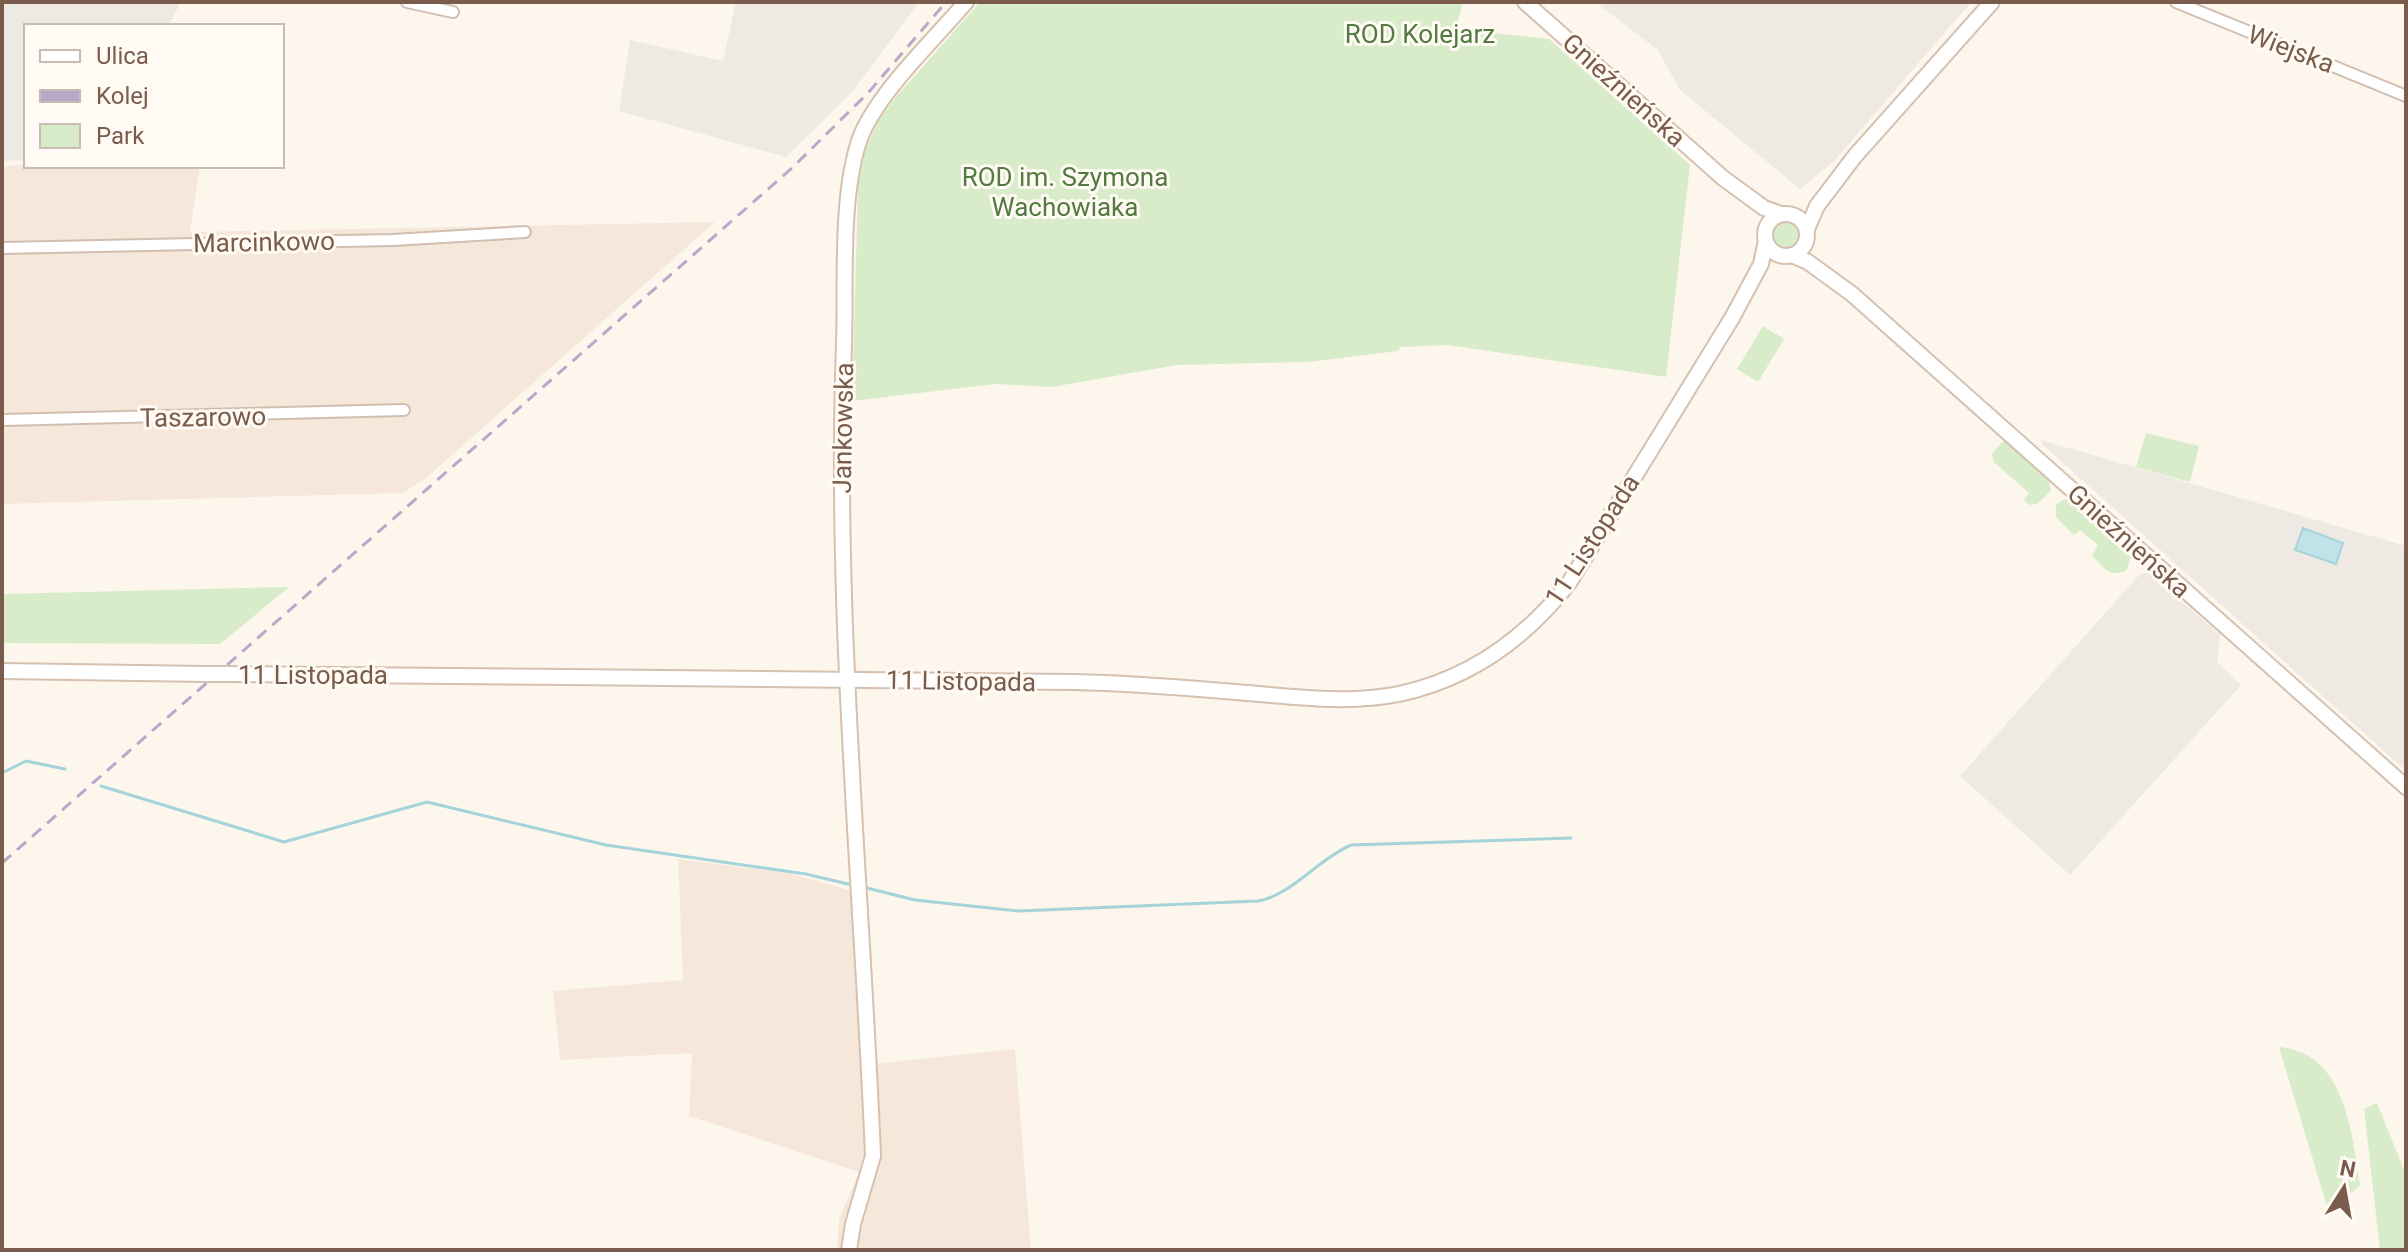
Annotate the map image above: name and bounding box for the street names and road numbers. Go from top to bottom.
street label: Wiejska [2244,19,2338,79]
street label: Gnieźnieńska [1556,27,1692,153]
street label: Marcinkowo [193,226,335,258]
street label: Jankowska [827,362,859,494]
street label: Taszarowo [140,401,266,433]
street label: 11 Listopada [1539,469,1645,611]
street label: Gnieźnieńska [2061,478,2197,604]
street label: 11 Listopada [238,660,388,690]
street label: 11 Listopada [886,665,1036,697]

